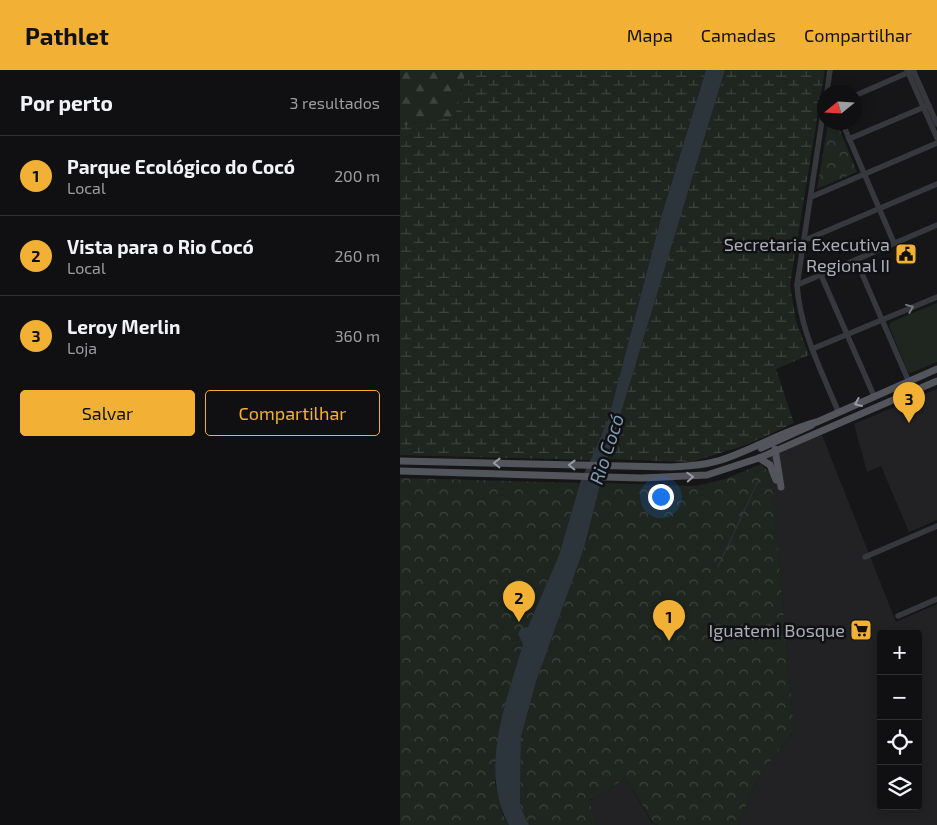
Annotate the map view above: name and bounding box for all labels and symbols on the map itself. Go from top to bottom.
north arrow [817,85,862,130]
place label: Secretaria Executiva Regional II [724,233,890,276]
public building icon: Secretaria Executiva Regional II [894,242,918,266]
one-way arrow [905,304,914,315]
pin: 3 [893,382,925,423]
one-way arrow [854,397,863,408]
water label: Rio Cocó [584,411,628,487]
one-way arrow [493,458,501,468]
one-way arrow [568,459,576,470]
one-way arrow [686,472,694,483]
your location [648,484,674,510]
pin: 2 [503,581,535,622]
pin: 1 [653,600,685,641]
supermarket icon: Iguatemi Bosque [849,618,873,642]
place label: Iguatemi Bosque [709,619,845,641]

